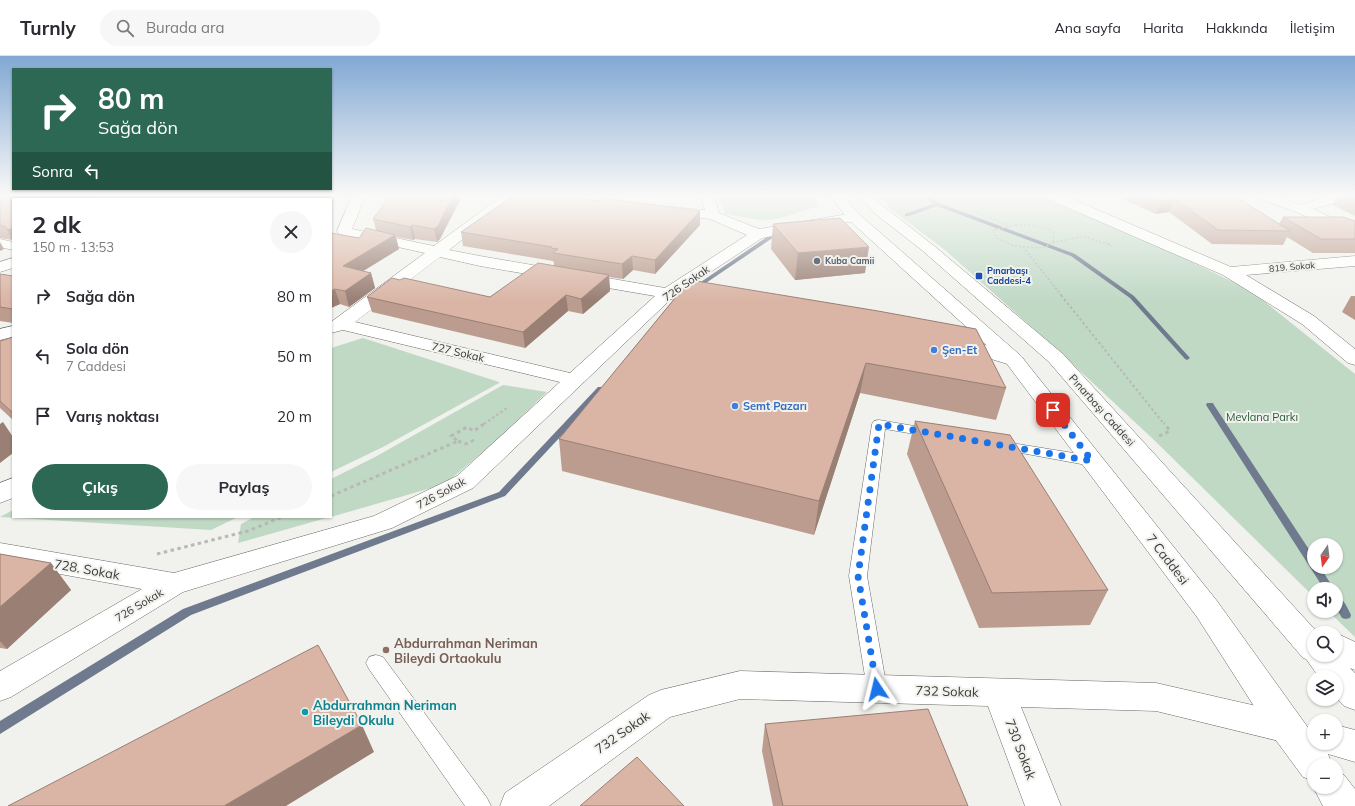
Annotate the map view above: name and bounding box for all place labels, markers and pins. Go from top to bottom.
place label: Kuba Camii [825,255,874,266]
marker: Kuba Camii [812,256,822,266]
place label: Pınarbaşı Caddesi-4 [987,265,1031,286]
marker: Pınarbaşı Caddesi-4 [974,271,984,281]
place label: Şen-Et [942,343,977,357]
marker: Şen-Et [929,345,939,355]
pin [1036,393,1070,427]
place label: Semt Pazarı [743,399,807,413]
marker: Semt Pazarı [730,401,740,411]
place label: Abdurrahman Neriman Bileydi Ortaokulu [394,635,538,667]
marker: Abdurrahman Neriman Bileydi Ortaokulu [381,645,391,655]
place label: Abdurrahman Neriman Bileydi Okulu [313,697,457,729]
marker: Abdurrahman Neriman Bileydi Okulu [300,707,310,717]

